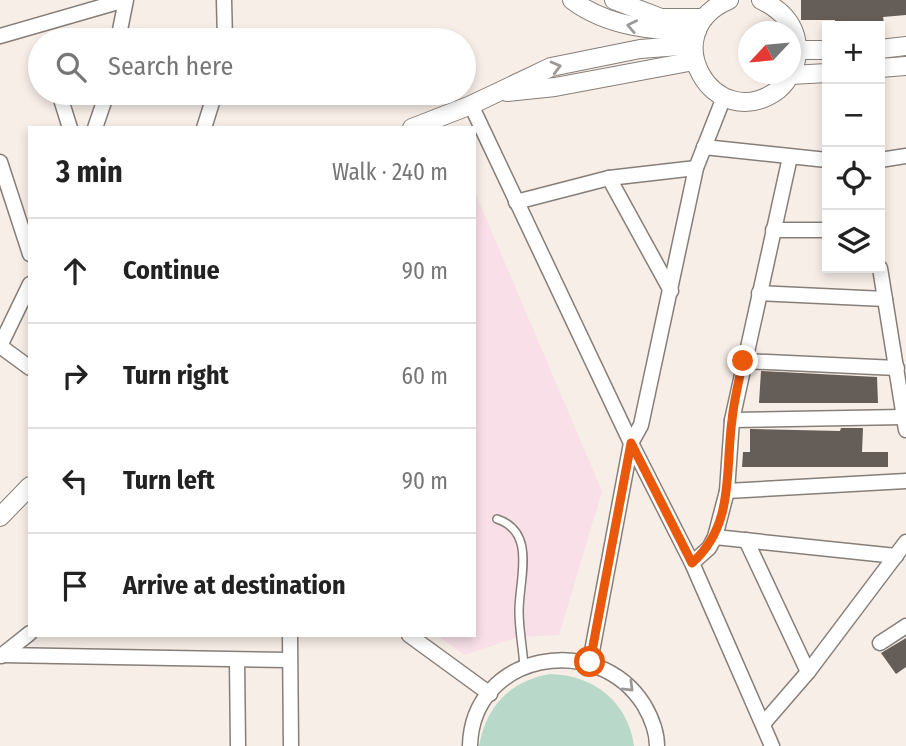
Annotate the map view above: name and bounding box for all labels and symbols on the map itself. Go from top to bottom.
one-way arrow [626,19,638,34]
north arrow [738,21,801,84]
one-way arrow [549,61,561,75]
route end [727,345,758,376]
route start [574,646,605,677]
one-way arrow [621,679,634,692]

